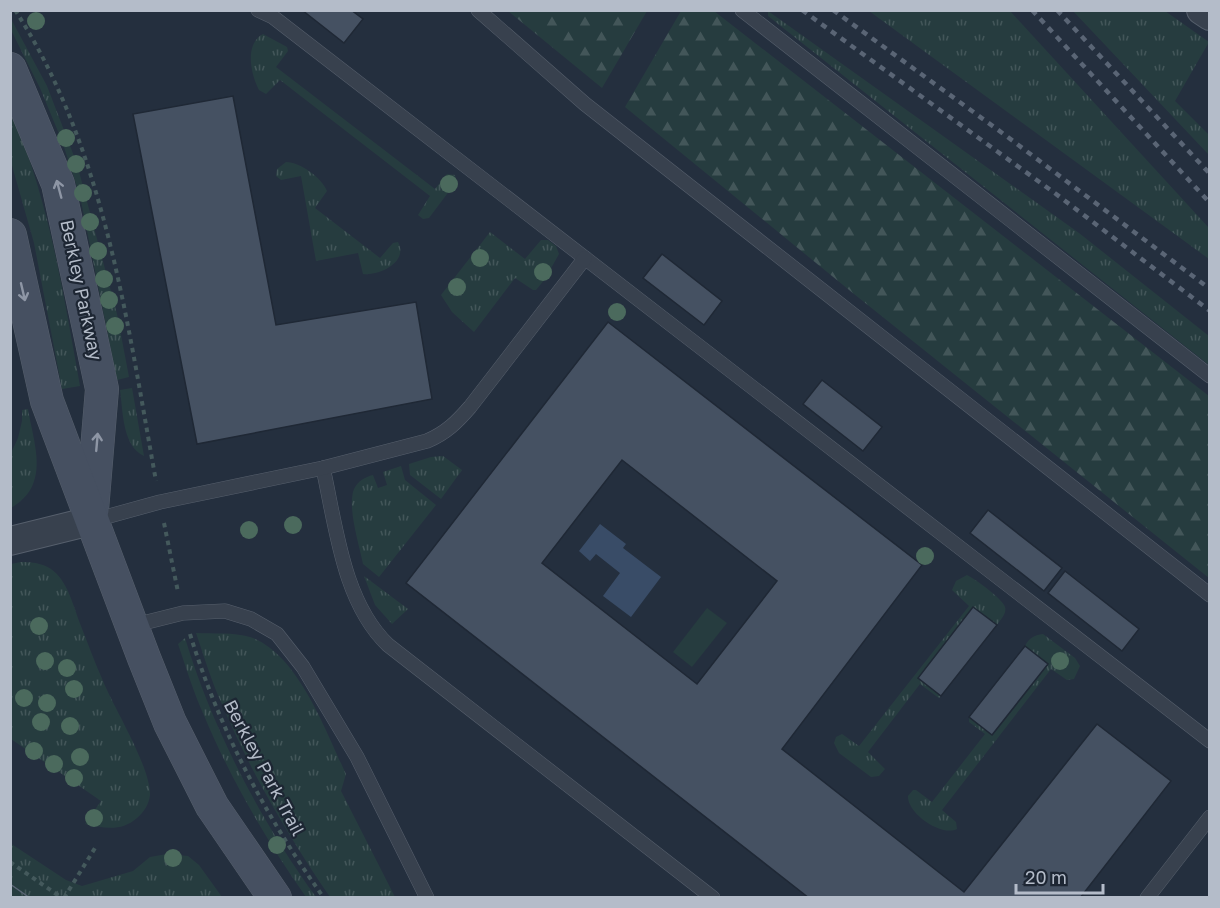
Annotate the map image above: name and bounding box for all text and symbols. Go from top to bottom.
one-way arrow [52,179,64,198]
street label: Berkley Parkway [56,217,108,362]
one-way arrow [18,283,30,302]
one-way arrow [92,432,103,452]
street label: Berkley Park Trail [220,696,310,839]
scale bar [1016,857,1103,895]
text: 20 m [1025,866,1067,888]

